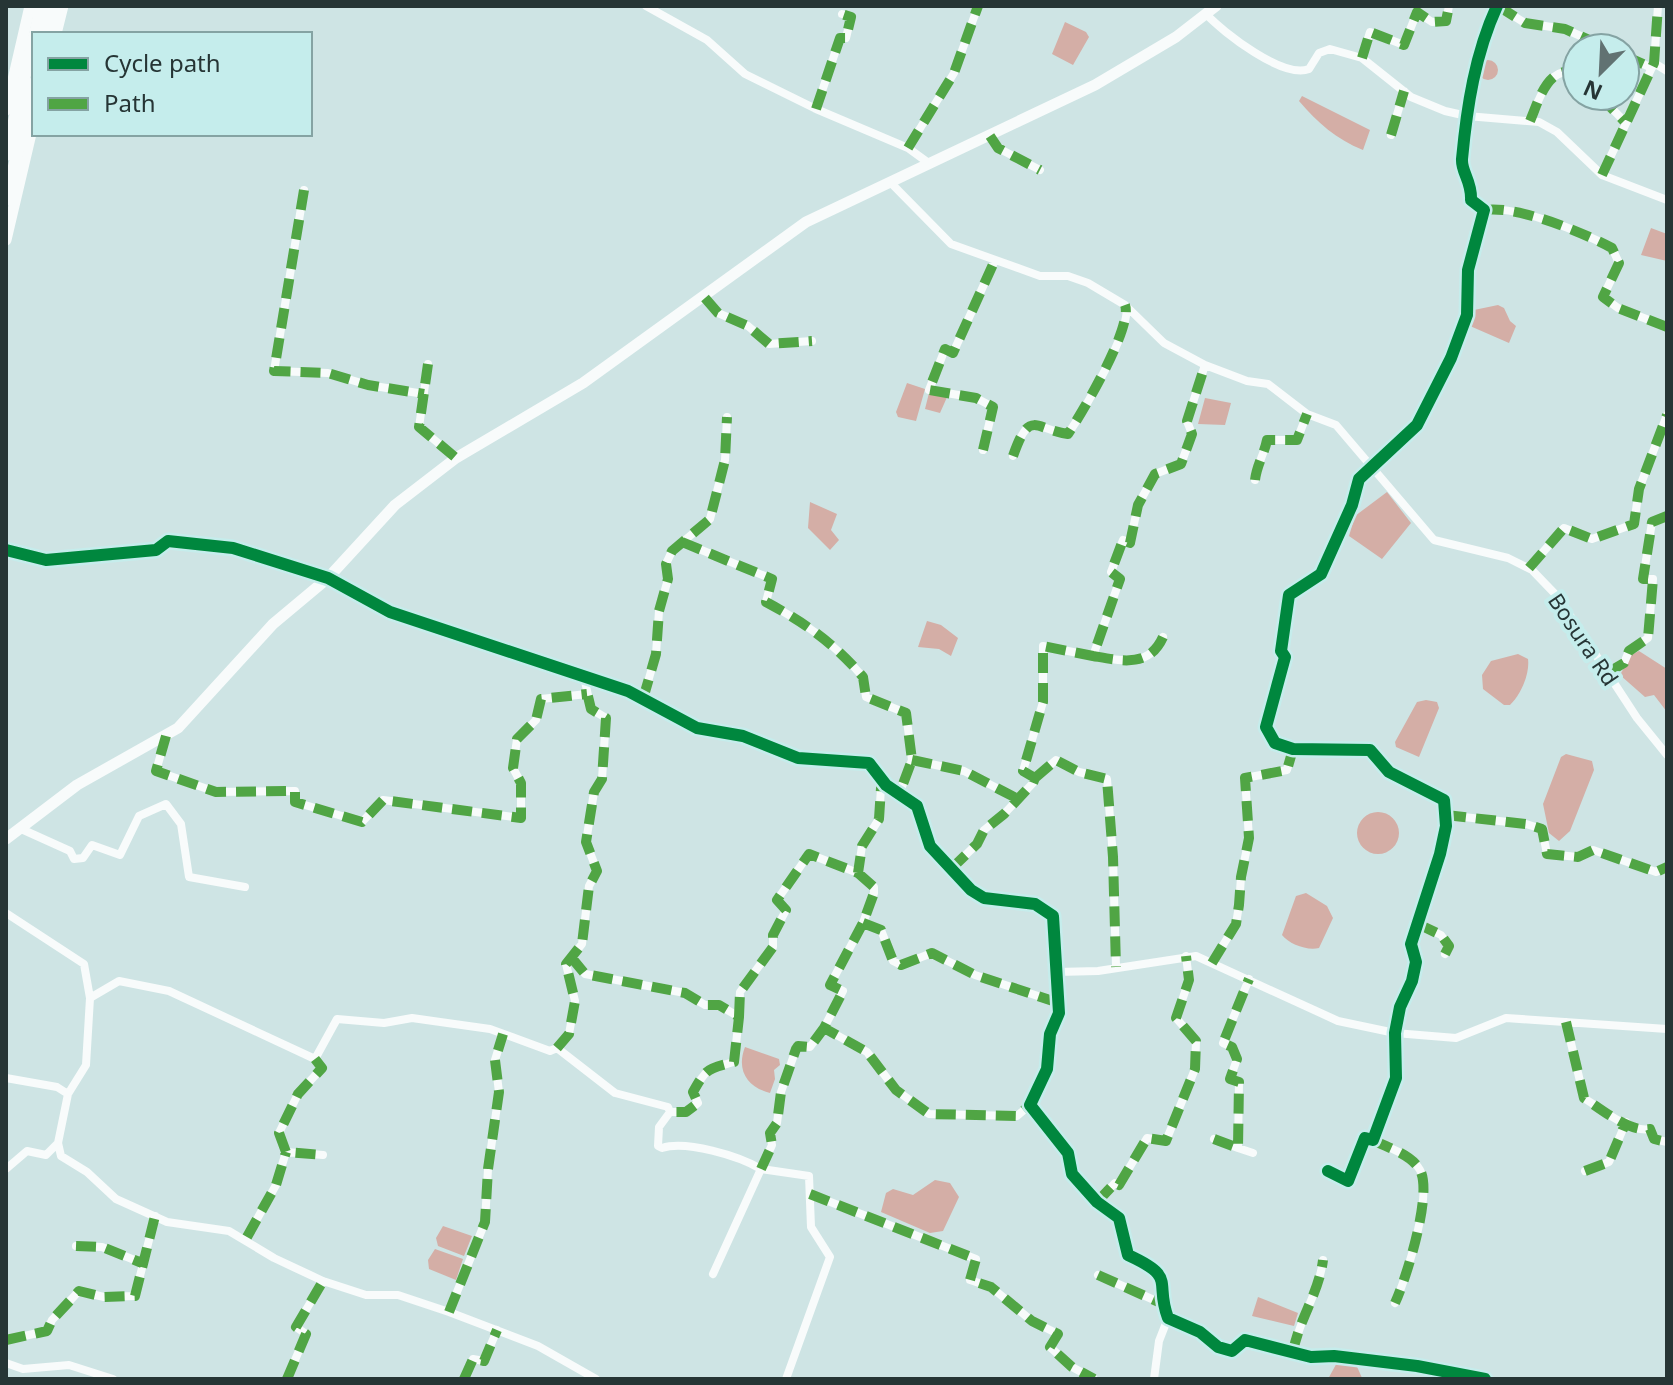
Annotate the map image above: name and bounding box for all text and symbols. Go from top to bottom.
legend [32,32,312,136]
north arrow [1561,32,1641,112]
text: Cycle path [104,46,221,79]
text: N [1578,74,1607,109]
text: Path [104,86,155,119]
street label: Bosura Rd [1542,587,1626,691]

